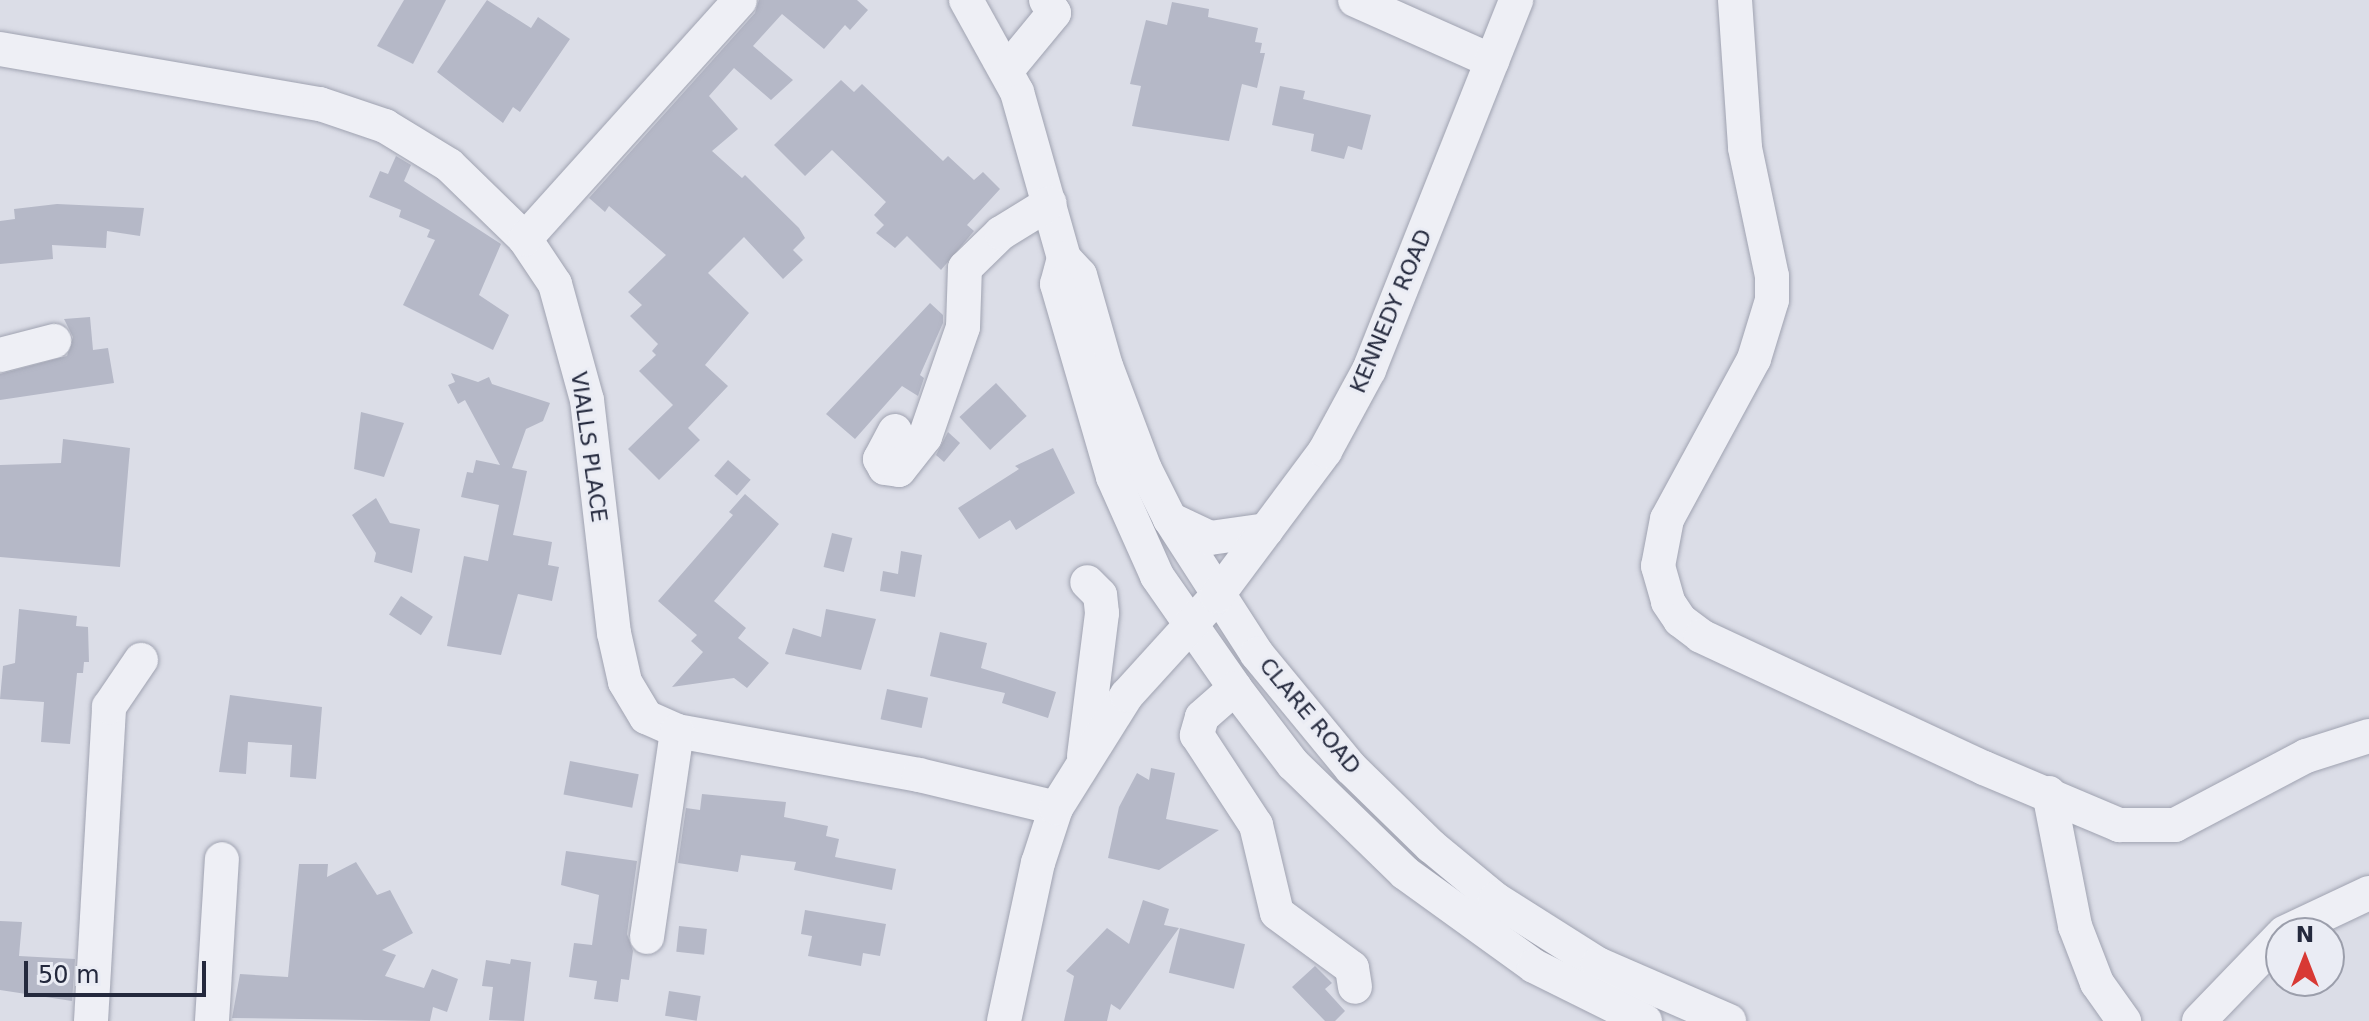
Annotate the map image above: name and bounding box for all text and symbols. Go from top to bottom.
street label: KENNEDY ROAD [1345,225,1437,397]
street label: VIALLS PLACE [565,370,613,524]
street label: CLARE ROAD [1254,653,1366,779]
north arrow [2265,917,2345,997]
text: N [2296,922,2314,947]
scale bar [28,945,210,995]
text: 50 m [38,961,100,989]

